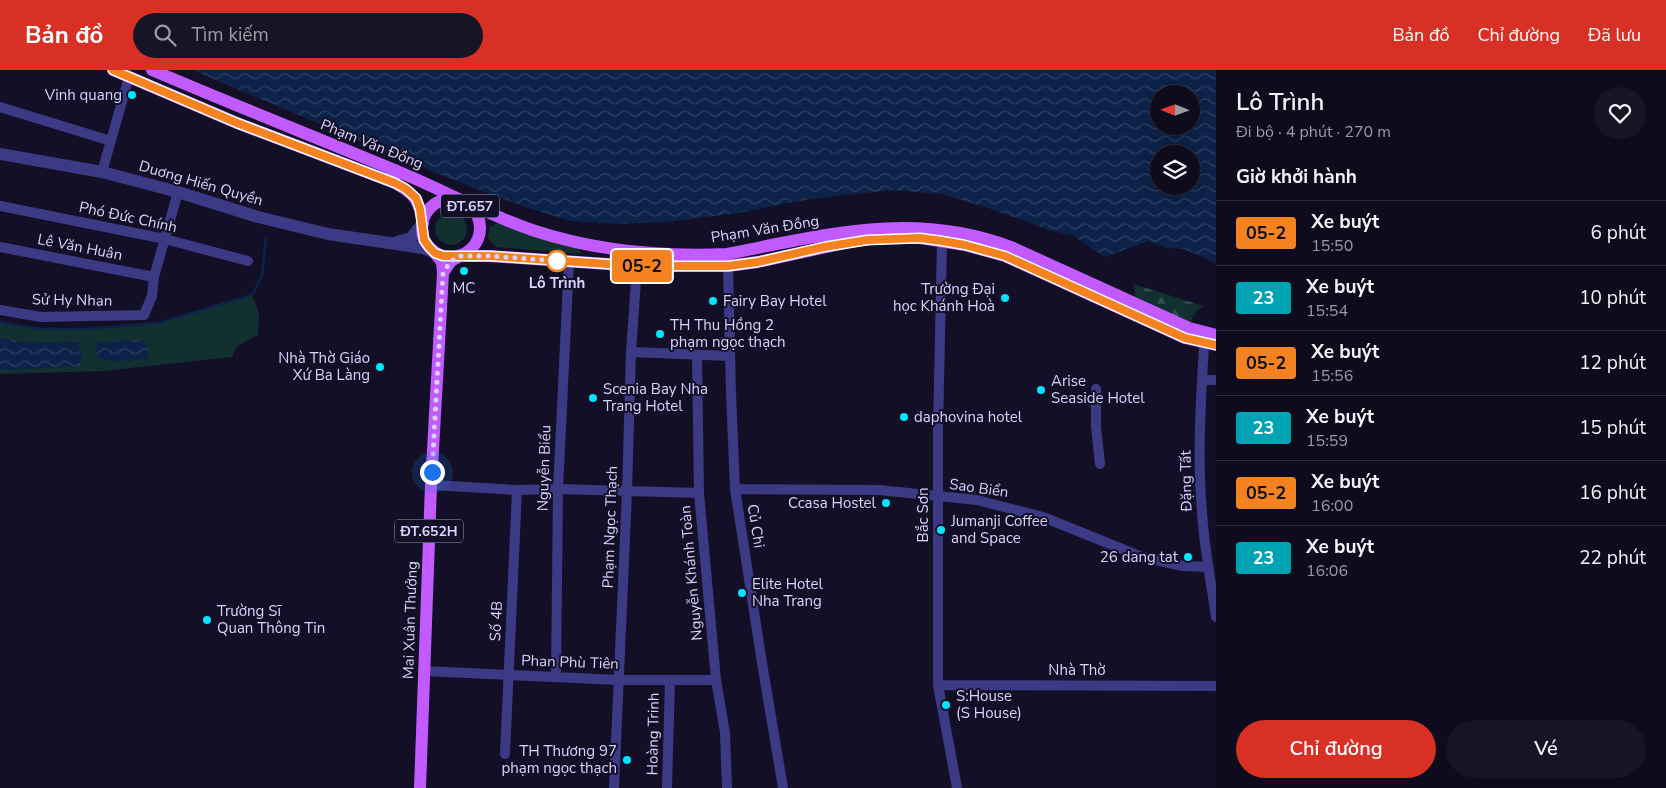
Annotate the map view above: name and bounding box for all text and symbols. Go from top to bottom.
search box [133,13,483,58]
text: Bản đồ [25,19,103,51]
icon: search [151,21,179,49]
text: Tìm kiếm [191,22,269,48]
text: Bản đồ [1392,23,1449,47]
text: Chỉ đường [1477,23,1560,47]
text: Đã lưu [1588,23,1641,47]
place label: Vinh quang [44,85,122,105]
north arrow [1150,85,1200,135]
map controls [1150,85,1200,195]
text: Lô Trình [1236,86,1324,118]
button: heart [1594,87,1646,139]
marker: Vinh quang [126,89,138,101]
street label: Phạm Văn Đồng [318,114,426,174]
text: Đi bộ · 4 phút · 270 m [1236,121,1391,143]
button: layers [1150,145,1200,195]
street label: Duơng Hiến Quyền [137,156,265,210]
text: Giờ khởi hành [1236,164,1357,190]
road number: ĐT.657 [441,194,499,218]
street label: Phó Đức Chính [77,197,179,237]
text: Xe buýt [1311,209,1379,235]
street label: Phạm Văn Đồng [709,211,821,247]
text: 6 phút [1591,220,1646,246]
text: 05-2 [1246,221,1286,245]
street label: Lê Văn Huân [36,229,124,265]
text: 15:50 [1311,235,1353,257]
marker: Lô Trình [546,250,568,272]
line badge: 05-2 [607,250,677,282]
text: 05-2 [622,254,662,278]
marker: MC [458,265,470,277]
place label: Lô Trình [529,273,585,293]
text: Xe buýt [1306,274,1374,300]
place label: MC [453,278,475,298]
place label: Trường Đại học Khánh Hoà [893,279,995,316]
text: 10 phút [1579,285,1646,311]
text: 23 [1253,286,1274,310]
street label: Sử Hy Nhan [32,289,112,311]
place label: Fairy Bay Hotel [723,291,827,311]
marker: Trường Đại học Khánh Hoà [999,292,1011,304]
marker: Fairy Bay Hotel [707,295,719,307]
text: 15:54 [1306,300,1348,322]
place label: TH Thu Hồng 2 phạm ngọc thạch [670,315,786,352]
marker: TH Thu Hồng 2 phạm ngọc thạch [654,328,666,340]
text: Xe buýt [1311,339,1379,365]
place label: Nhà Thờ Giáo Xứ Ba Làng [278,348,370,385]
text: 12 phút [1579,350,1646,376]
text: 05-2 [1246,351,1286,375]
marker: Nhà Thờ Giáo Xứ Ba Làng [374,361,386,373]
text: 15:56 [1311,365,1353,387]
place label: Arise Seaside Hotel [1051,371,1145,408]
place label: Scenia Bay Nha Trang Hotel [603,379,708,416]
marker: Arise Seaside Hotel [1035,384,1047,396]
marker: Scenia Bay Nha Trang Hotel [587,392,599,404]
text: Xe buýt [1306,404,1374,430]
place label: daphovina hotel [914,407,1023,427]
marker: daphovina hotel [898,411,910,423]
text: 15 phút [1579,415,1646,441]
text: 23 [1253,416,1274,440]
street label: Nguyễn Biểu [533,425,555,511]
text: 15:59 [1306,430,1348,452]
street label: Đặng Tất [1175,449,1197,513]
your location [420,460,445,485]
street label: Phạm Ngọc Thạch [598,465,622,589]
text: Xe buýt [1311,469,1379,495]
street label: Sao Biển [948,474,1010,502]
text: 16 phút [1579,480,1646,506]
text: 05-2 [1246,481,1286,505]
street label: Bắc Sơn [913,488,933,542]
place label: Ccasa Hostel [788,493,877,513]
text: 16:00 [1311,495,1353,517]
marker: Ccasa Hostel [880,497,892,509]
street label: Củ Chi [743,503,769,549]
street label: Nguyễn Khánh Toàn [675,505,707,641]
place label: Jumanji Coffee and Space [950,511,1048,548]
road number: ĐT.652H [395,520,463,542]
marker: Jumanji Coffee and Space [935,524,947,536]
text: Xe buýt [1306,534,1374,560]
text: 22 phút [1579,545,1646,571]
text: 23 [1253,546,1274,570]
place label: 26 dang tat [1100,547,1179,567]
marker: 26 dang tat [1182,551,1194,563]
text: 16:06 [1306,560,1348,582]
street label: Mai Xuân Thưởng [398,561,422,679]
place label: Elite Hotel Nha Trang [752,574,824,611]
marker: Elite Hotel Nha Trang [736,587,748,599]
street label: Số 4B [485,600,507,642]
place label: Trường Sĩ Quan Thông Tin [217,601,325,638]
marker: Trường Sĩ Quan Thông Tin [201,614,213,626]
street label: Phan Phù Tiên [521,650,619,674]
street label: Nhà Thờ [1048,660,1106,680]
place label: S:House (S House) [956,686,1022,723]
street label: Hoàng Trinh [642,693,664,775]
marker: S:House (S House) [940,699,952,711]
button: Chỉ đường [1236,720,1436,778]
button: Vé [1446,720,1646,778]
place label: TH Thương 97 phạm ngọc thạch [501,741,617,778]
marker: TH Thương 97 phạm ngọc thạch [621,754,633,766]

